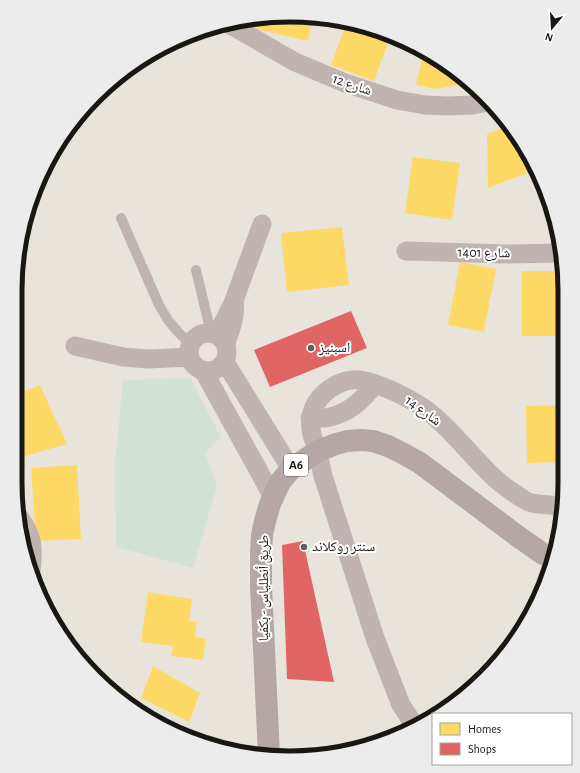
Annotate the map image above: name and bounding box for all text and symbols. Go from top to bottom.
north arrow [532,8,572,48]
text: N [544,31,554,43]
street label: شارع 12 [330,72,373,100]
street label: شارع 1401 [457,246,510,262]
place label: اسبنيز [318,341,350,356]
marker: اسبنيز [306,343,316,353]
street label: شارع 14 [401,393,443,430]
road number: A6 [284,454,308,476]
street label: طريق أنطلياس - بكفيا [255,535,273,641]
place label: سنتر روكلاند [312,540,375,555]
marker: سنتر روكلاند [299,542,309,552]
legend [432,713,572,765]
text: Homes [468,723,501,735]
text: Shops [468,743,496,755]

